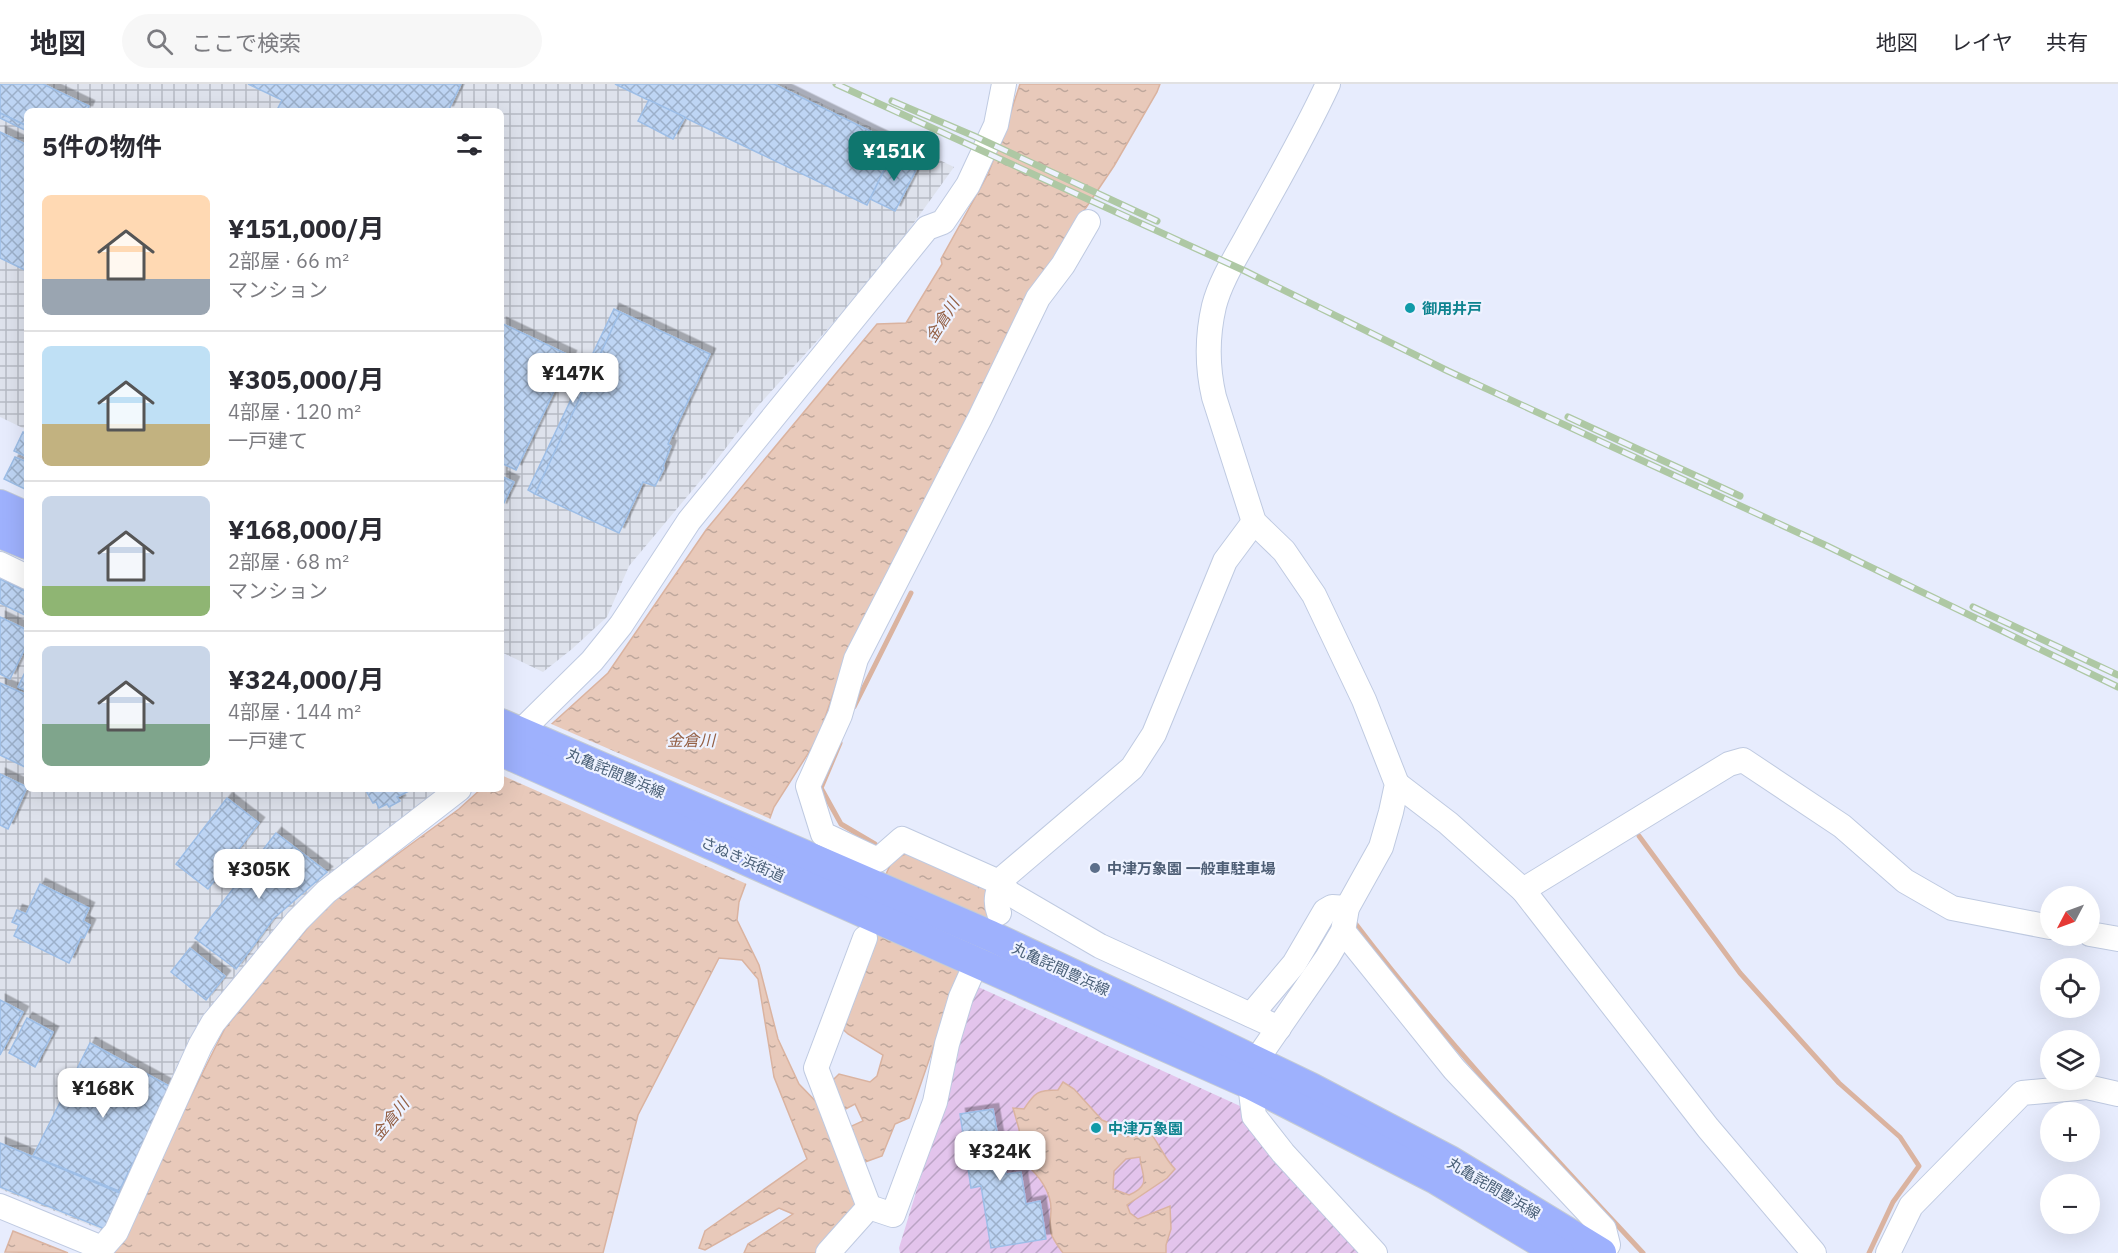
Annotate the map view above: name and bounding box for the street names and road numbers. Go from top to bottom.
street label: 丸亀詫間豊浜線 [564,744,668,802]
street label: さぬき浜街道 [698,832,788,886]
street label: 丸亀詫間豊浜線 [1009,938,1113,1000]
street label: 丸亀詫間豊浜線 [1444,1153,1544,1223]

